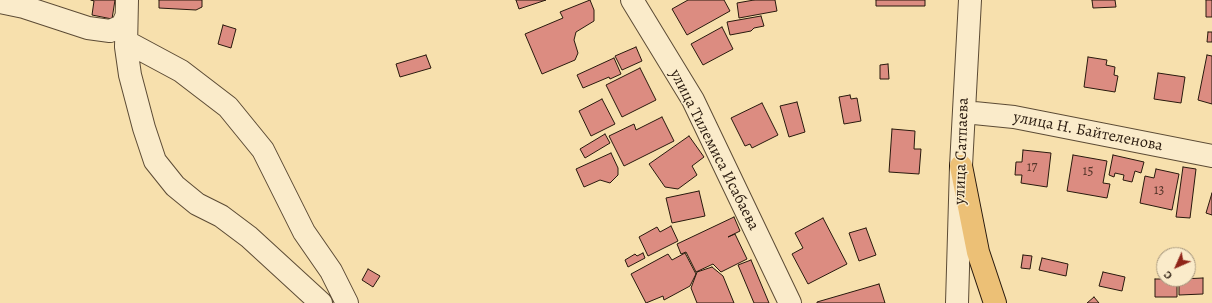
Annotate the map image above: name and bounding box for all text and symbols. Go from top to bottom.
street label: улица Тилемиса Исабаева [665,66,763,234]
street label: улица Сатпаева [951,97,973,205]
street label: улица Н. Байтеленова [1012,108,1164,156]
house number: 17 [1027,160,1037,176]
house number: 15 [1083,164,1093,180]
house number: 13 [1154,183,1164,199]
north arrow [1156,247,1196,287]
text: С [1160,267,1176,283]

